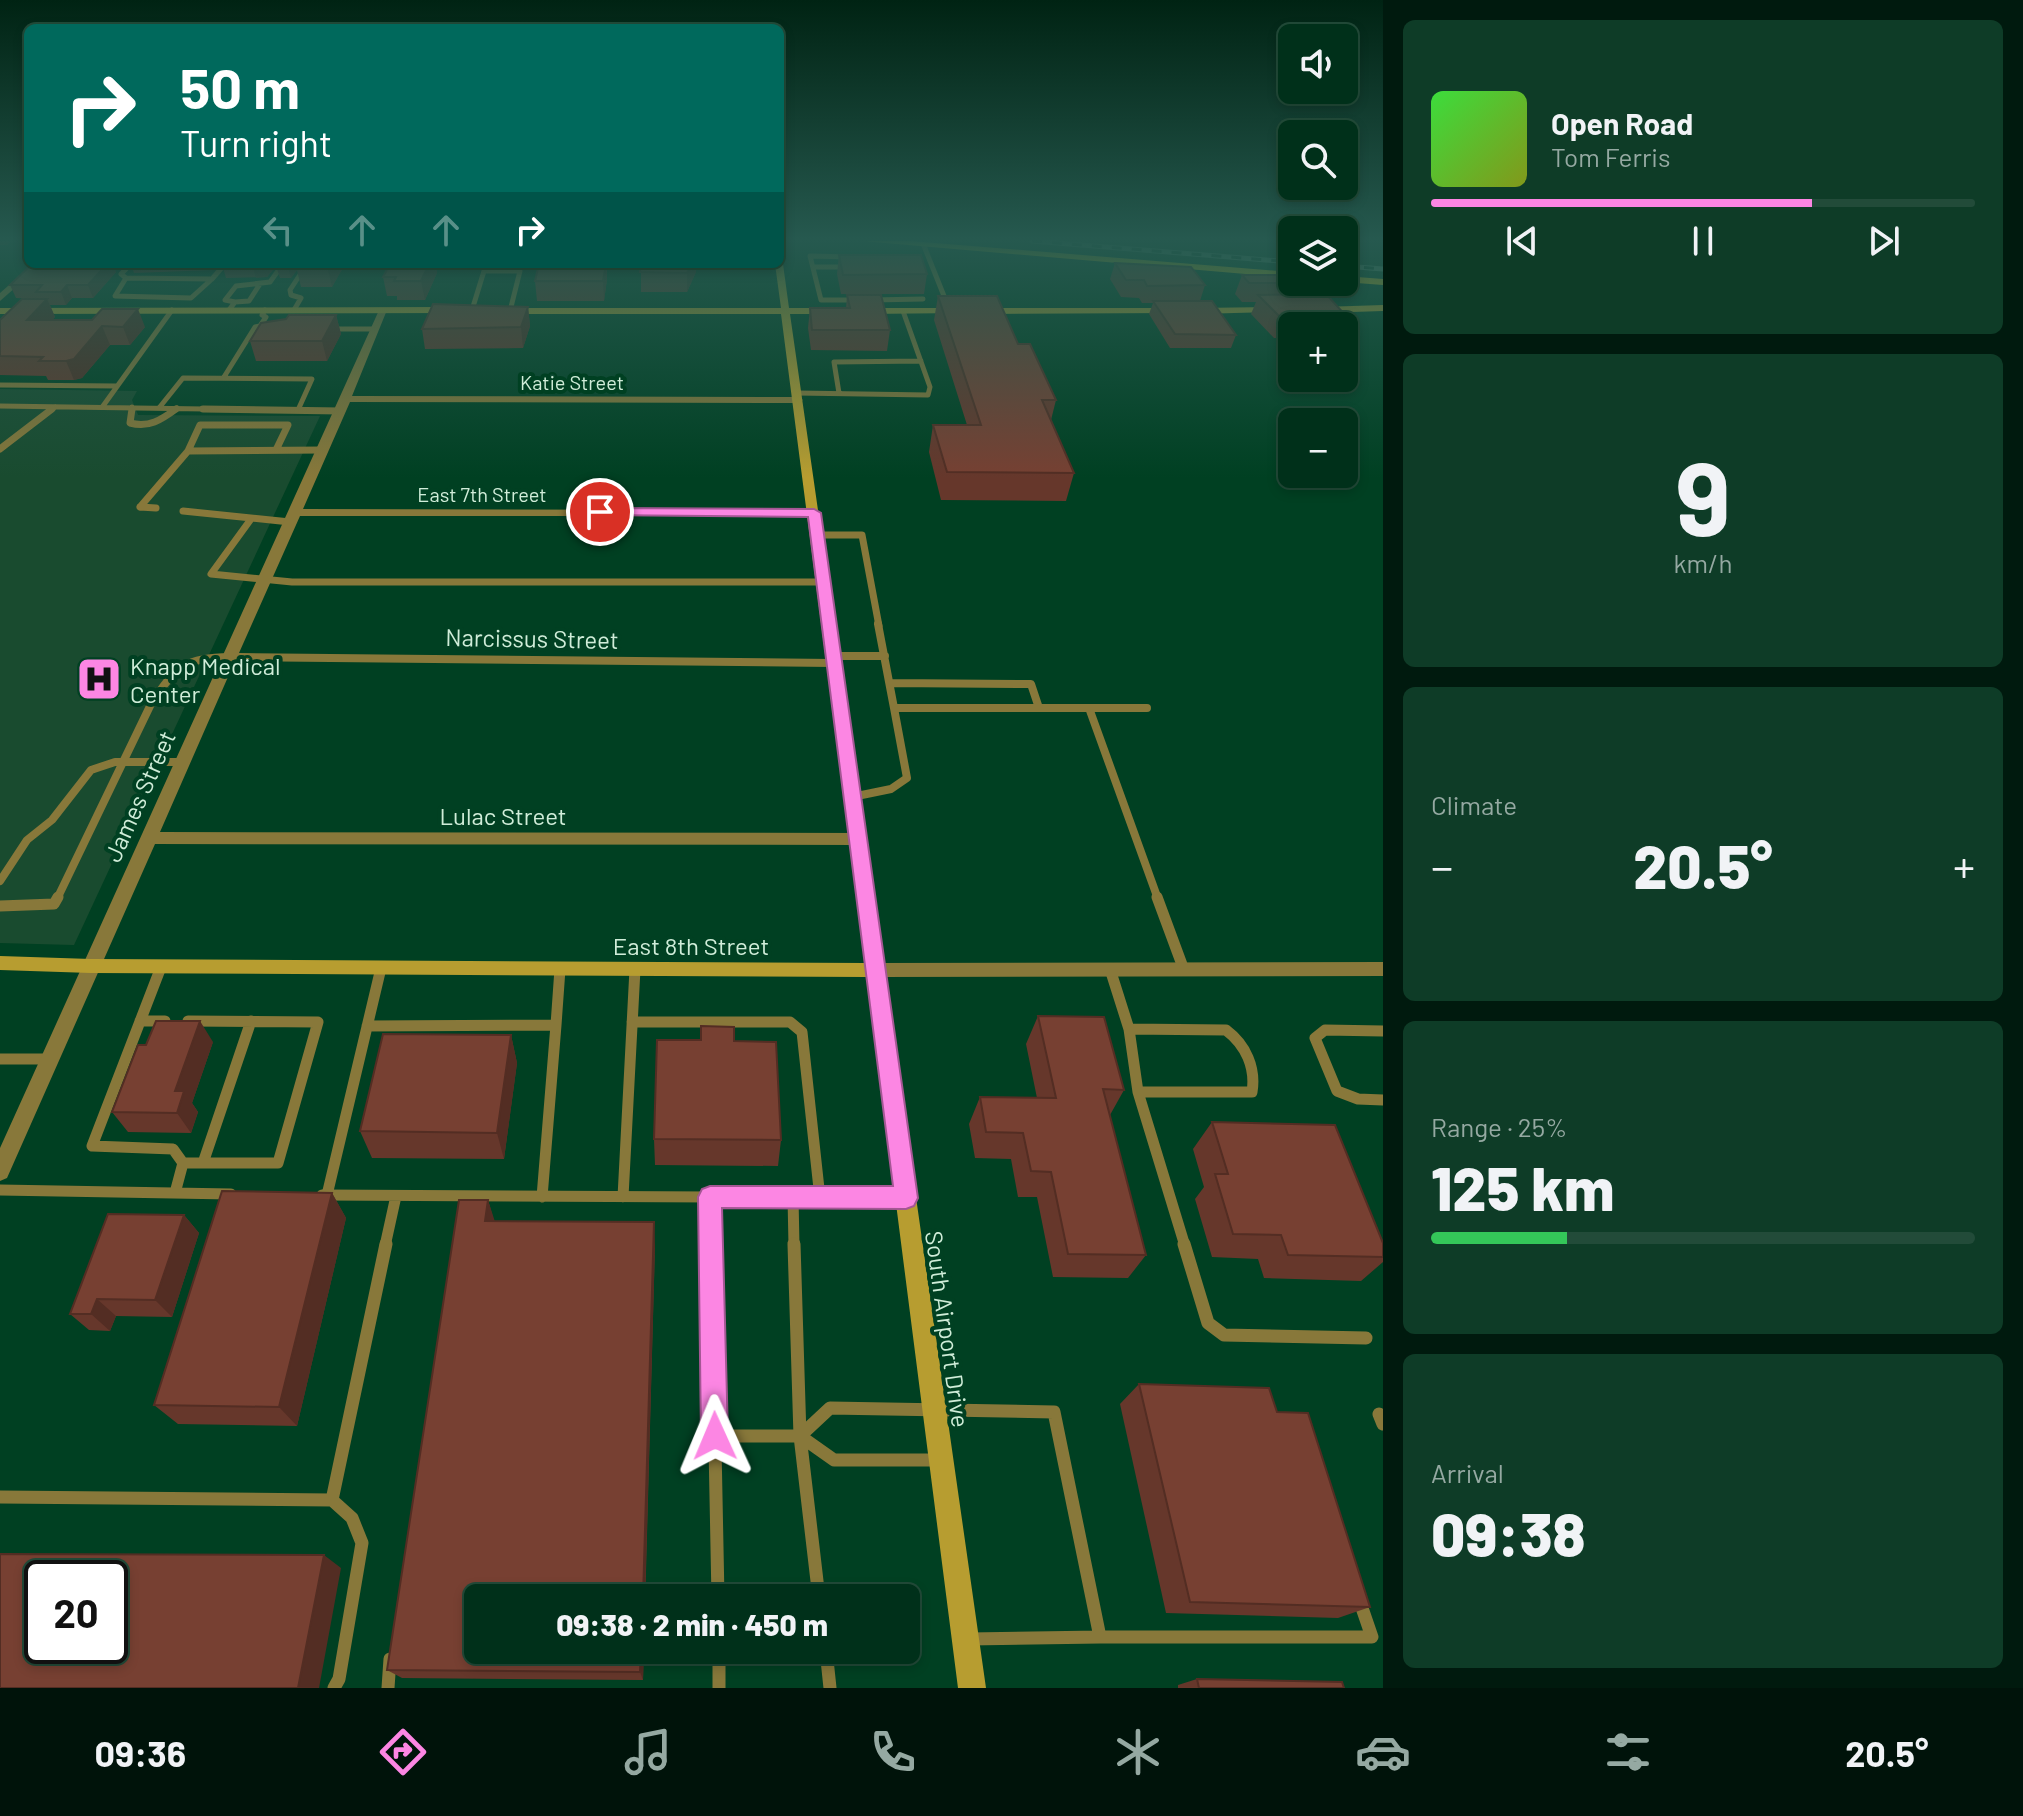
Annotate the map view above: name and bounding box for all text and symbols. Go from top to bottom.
map controls [1278,24,1358,488]
button: sound [1278,24,1358,104]
text: 50 m [180,53,300,120]
icon: right [48,56,152,160]
text: Open Road [1551,105,1693,141]
button: search [1278,120,1358,200]
text: Turn right [180,121,332,164]
text: Tom Ferris [1551,141,1671,172]
icon: left [256,208,300,252]
icon: ahead [340,208,384,252]
icon: ahead [424,208,468,252]
icon: right [508,208,552,252]
button: layers [1278,216,1358,296]
icon: previous [1500,219,1544,263]
icon: pause [1681,219,1725,263]
icon: next [1862,219,1906,263]
button: + [1278,312,1358,392]
street label: Katie Street [520,370,624,394]
button: − [1278,408,1358,488]
text: 9 [1675,432,1731,557]
pin [566,478,634,546]
street label: East 7th Street [417,482,547,506]
icon: arrive [578,490,622,534]
text: km/h [1674,547,1732,578]
street label: Narcissus Street [445,622,619,654]
place label: Knapp Medical Center [130,651,281,708]
hospital icon: Knapp Medical Center [75,655,123,703]
street label: James Street [97,726,181,866]
text: Climate [1431,789,1517,820]
street label: Lulac Street [439,801,567,830]
text: 20.5° [1633,829,1773,901]
text: − [1431,839,1453,892]
text: + [1953,839,1975,892]
street label: East 8th Street [613,931,769,960]
text: Range · 25% [1431,1111,1567,1142]
text: 125 km [1431,1151,1614,1223]
street label: South Airport Drive [920,1229,976,1429]
position arrow [673,1394,757,1478]
text: Arrival [1431,1457,1504,1488]
text: 09:38 [1431,1497,1586,1569]
speed limit sign: 20 [24,1560,128,1664]
text: 09:38 · 2 min · 450 m [556,1606,828,1642]
icon: directions [375,1724,431,1780]
icon: music [620,1724,676,1780]
icon: phone [865,1724,921,1780]
icon: climate [1110,1724,1166,1780]
icon: car [1355,1724,1411,1780]
icon: filters [1600,1724,1656,1780]
text: 09:36 [95,1731,186,1774]
text: 20.5° [1845,1731,1928,1774]

